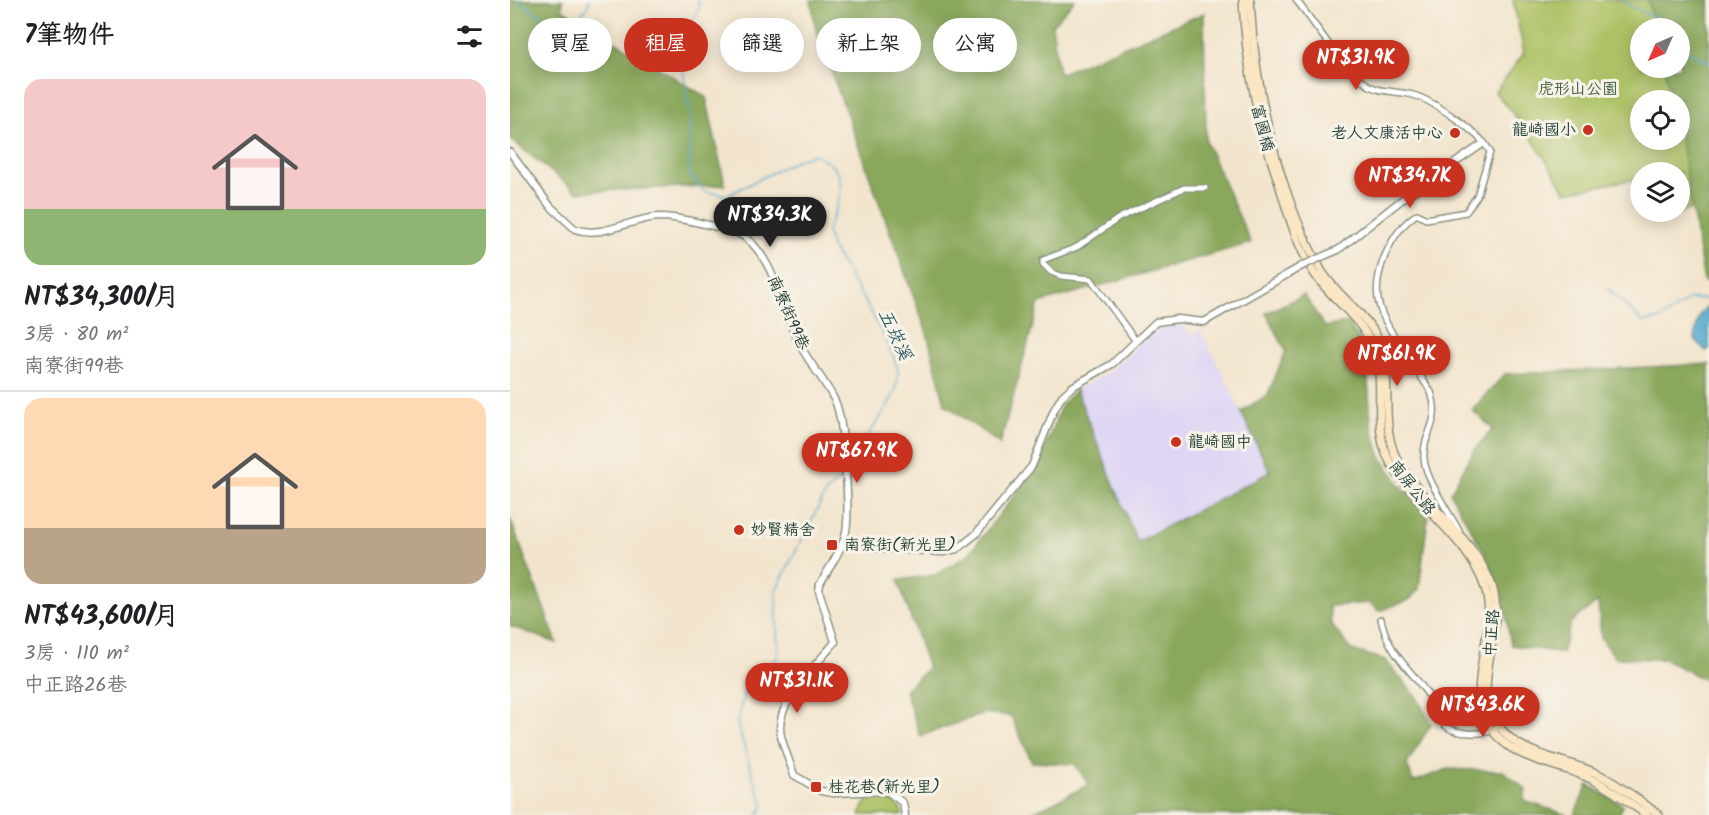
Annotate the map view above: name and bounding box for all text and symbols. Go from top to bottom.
text: 7筆物件 [24,15,114,57]
chip: 買屋 [528,18,612,72]
chip: 租屋 [624,18,708,72]
chip: 篩選 [720,18,804,72]
chip: 新上架 [816,18,921,72]
chip: 公寓 [933,18,1017,72]
north arrow [1630,18,1690,78]
map controls [1630,18,1690,222]
icon: filters [453,20,486,53]
pin: NT$31.9K [1294,40,1418,91]
text: NT$31.9K [1316,43,1396,75]
park label: 虎形山公園 [1538,77,1618,102]
button: locate [1630,90,1690,150]
street label: 富國橋 [1244,102,1280,154]
icon: home [201,118,309,226]
place label: 龍崎國小 [1512,118,1576,143]
place label: 老人文康活中心 [1331,121,1443,146]
marker: 龍崎國小 [1581,123,1595,137]
marker: 老人文康活中心 [1448,126,1462,140]
pin: NT$34.7K [1348,158,1472,209]
text: NT$34.7K [1368,161,1452,193]
button: layers [1630,162,1690,222]
pin: NT$34.3K [708,197,832,248]
text: NT$34.3K [728,200,812,232]
street label: 南寮街99巷 [760,272,816,354]
text: NT$34,300/月 [24,277,179,319]
water label: 五崁溪 [869,304,919,367]
text: 3房 · 80 m² [24,319,128,351]
pin: NT$61.9K [1335,336,1459,387]
text: NT$61.9K [1357,339,1437,371]
text: 南寮街99巷 [24,351,124,383]
place label: 龍崎國中 [1188,430,1252,455]
pin: NT$67.9K [795,433,919,484]
marker: 龍崎國中 [1169,435,1183,449]
text: NT$67.9K [816,436,898,468]
icon: home [201,437,309,545]
street label: 南屏公路 [1382,455,1442,521]
place label: 妙賢精舍 [751,518,815,543]
marker: 妙賢精舍 [732,523,746,537]
place label: 南寮街(新光里) [844,533,956,558]
marker: 南寮街(新光里) [825,538,839,552]
text: NT$43,600/月 [24,596,179,638]
street label: 中正路 [1477,608,1507,658]
text: 3房 · 110 m² [24,638,129,670]
pin: NT$31.1K [735,663,859,714]
text: NT$31.1K [759,666,835,698]
text: 中正路26巷 [24,670,127,702]
pin: NT$43.6K [1421,687,1545,738]
text: NT$43.6K [1441,690,1525,722]
place label: 桂花巷(新光里) [828,775,940,800]
marker: 桂花巷(新光里) [809,780,823,794]

